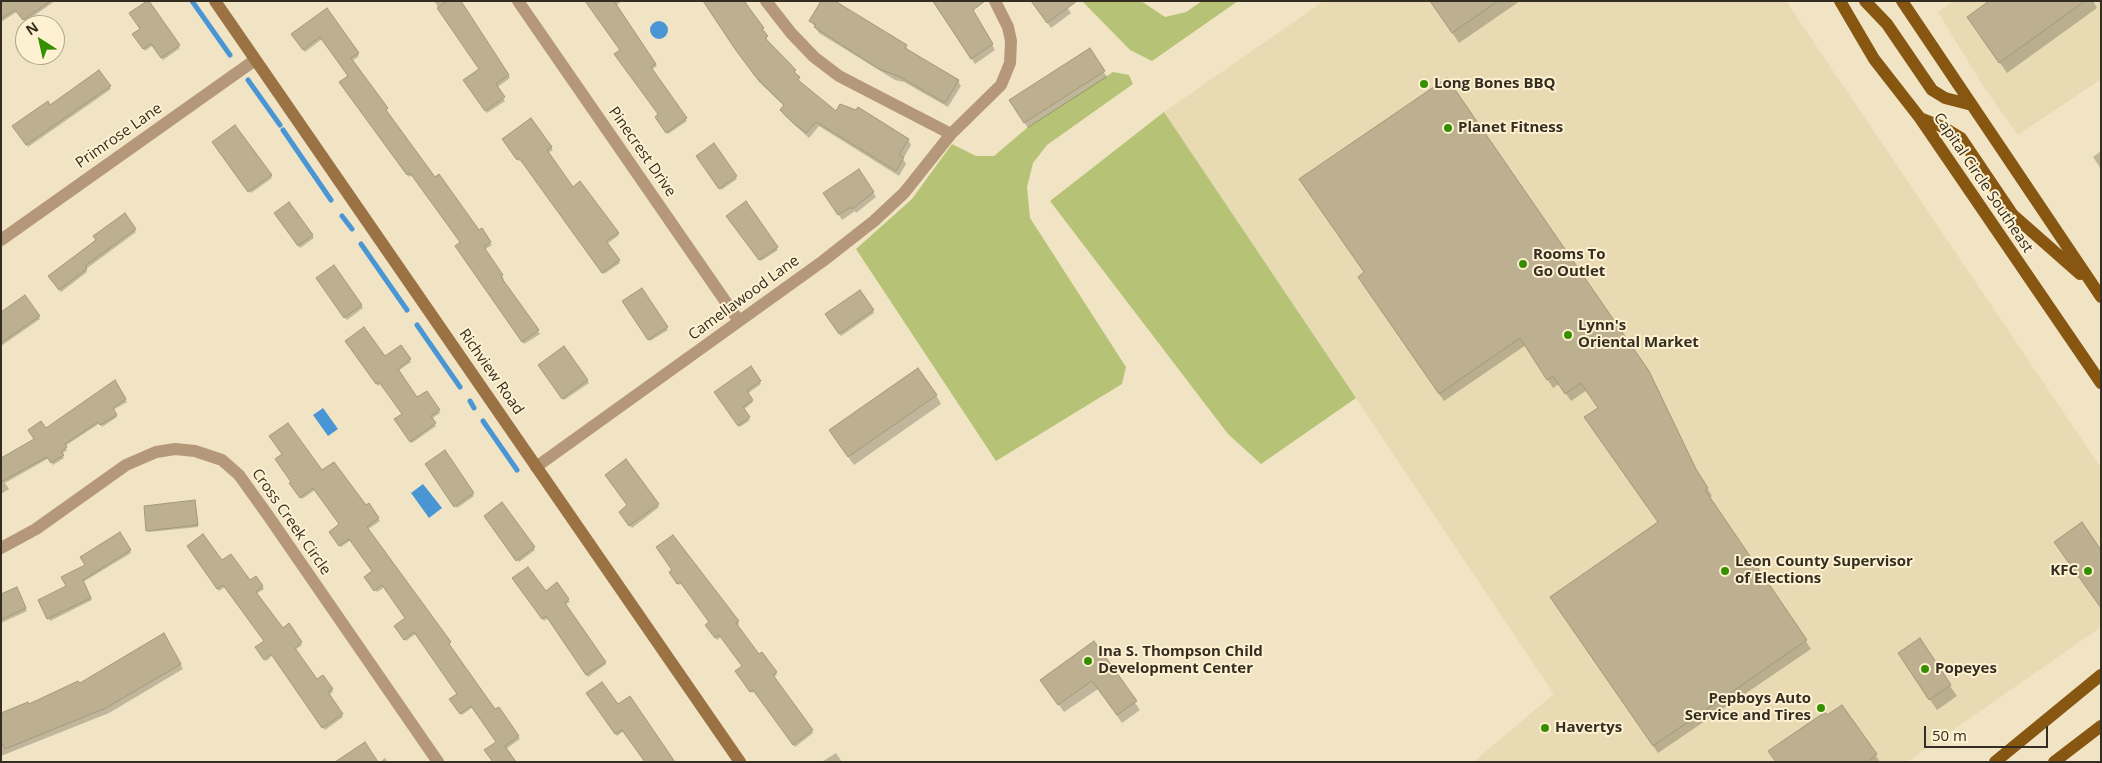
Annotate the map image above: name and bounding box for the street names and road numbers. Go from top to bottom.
street label: Primrose Lane [72,100,166,172]
street label: Pinecrest Drive [604,104,680,200]
street label: Capital Circle Southeast [1929,110,2037,256]
street label: Camellawood Lane [685,252,803,344]
street label: Richview Road [455,326,527,418]
street label: Cross Creek Circle [248,465,334,579]

